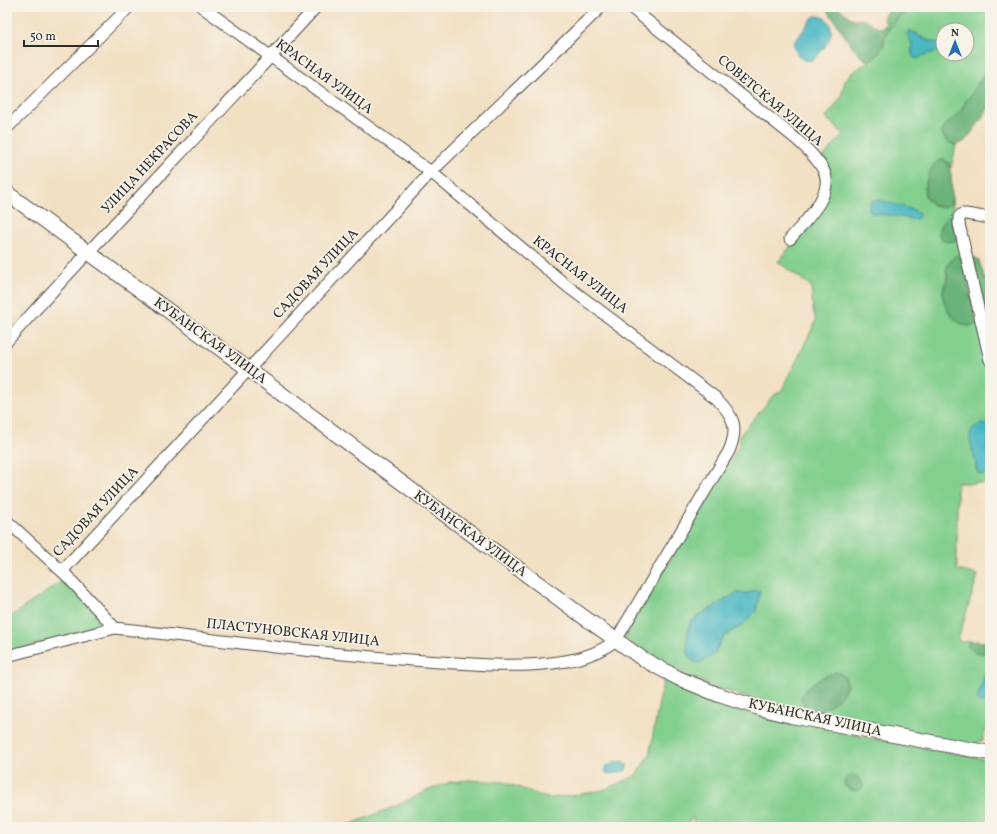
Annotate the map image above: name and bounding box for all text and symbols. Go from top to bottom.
scale bar [24,22,98,48]
north arrow [935,22,975,62]
text: N [951,26,959,41]
text: 50 m [30,29,56,45]
street label: КРАСНАЯ УЛИЦА [271,35,377,119]
street label: СОВЕТСКАЯ УЛИЦА [713,51,827,151]
street label: УЛИЦА НЕКРАСОВА [97,107,203,218]
street label: САДОВАЯ УЛИЦА [269,224,363,323]
street label: КРАСНАЯ УЛИЦА [528,232,632,318]
street label: КУБАНСКАЯ УЛИЦА [149,293,271,389]
street label: САДОВАЯ УЛИЦА [49,462,143,561]
street label: КУБАНСКАЯ УЛИЦА [409,486,531,582]
street label: ПЛАСТУНОВСКАЯ УЛИЦА [205,614,381,652]
street label: КУБАНСКАЯ УЛИЦА [747,695,884,741]

